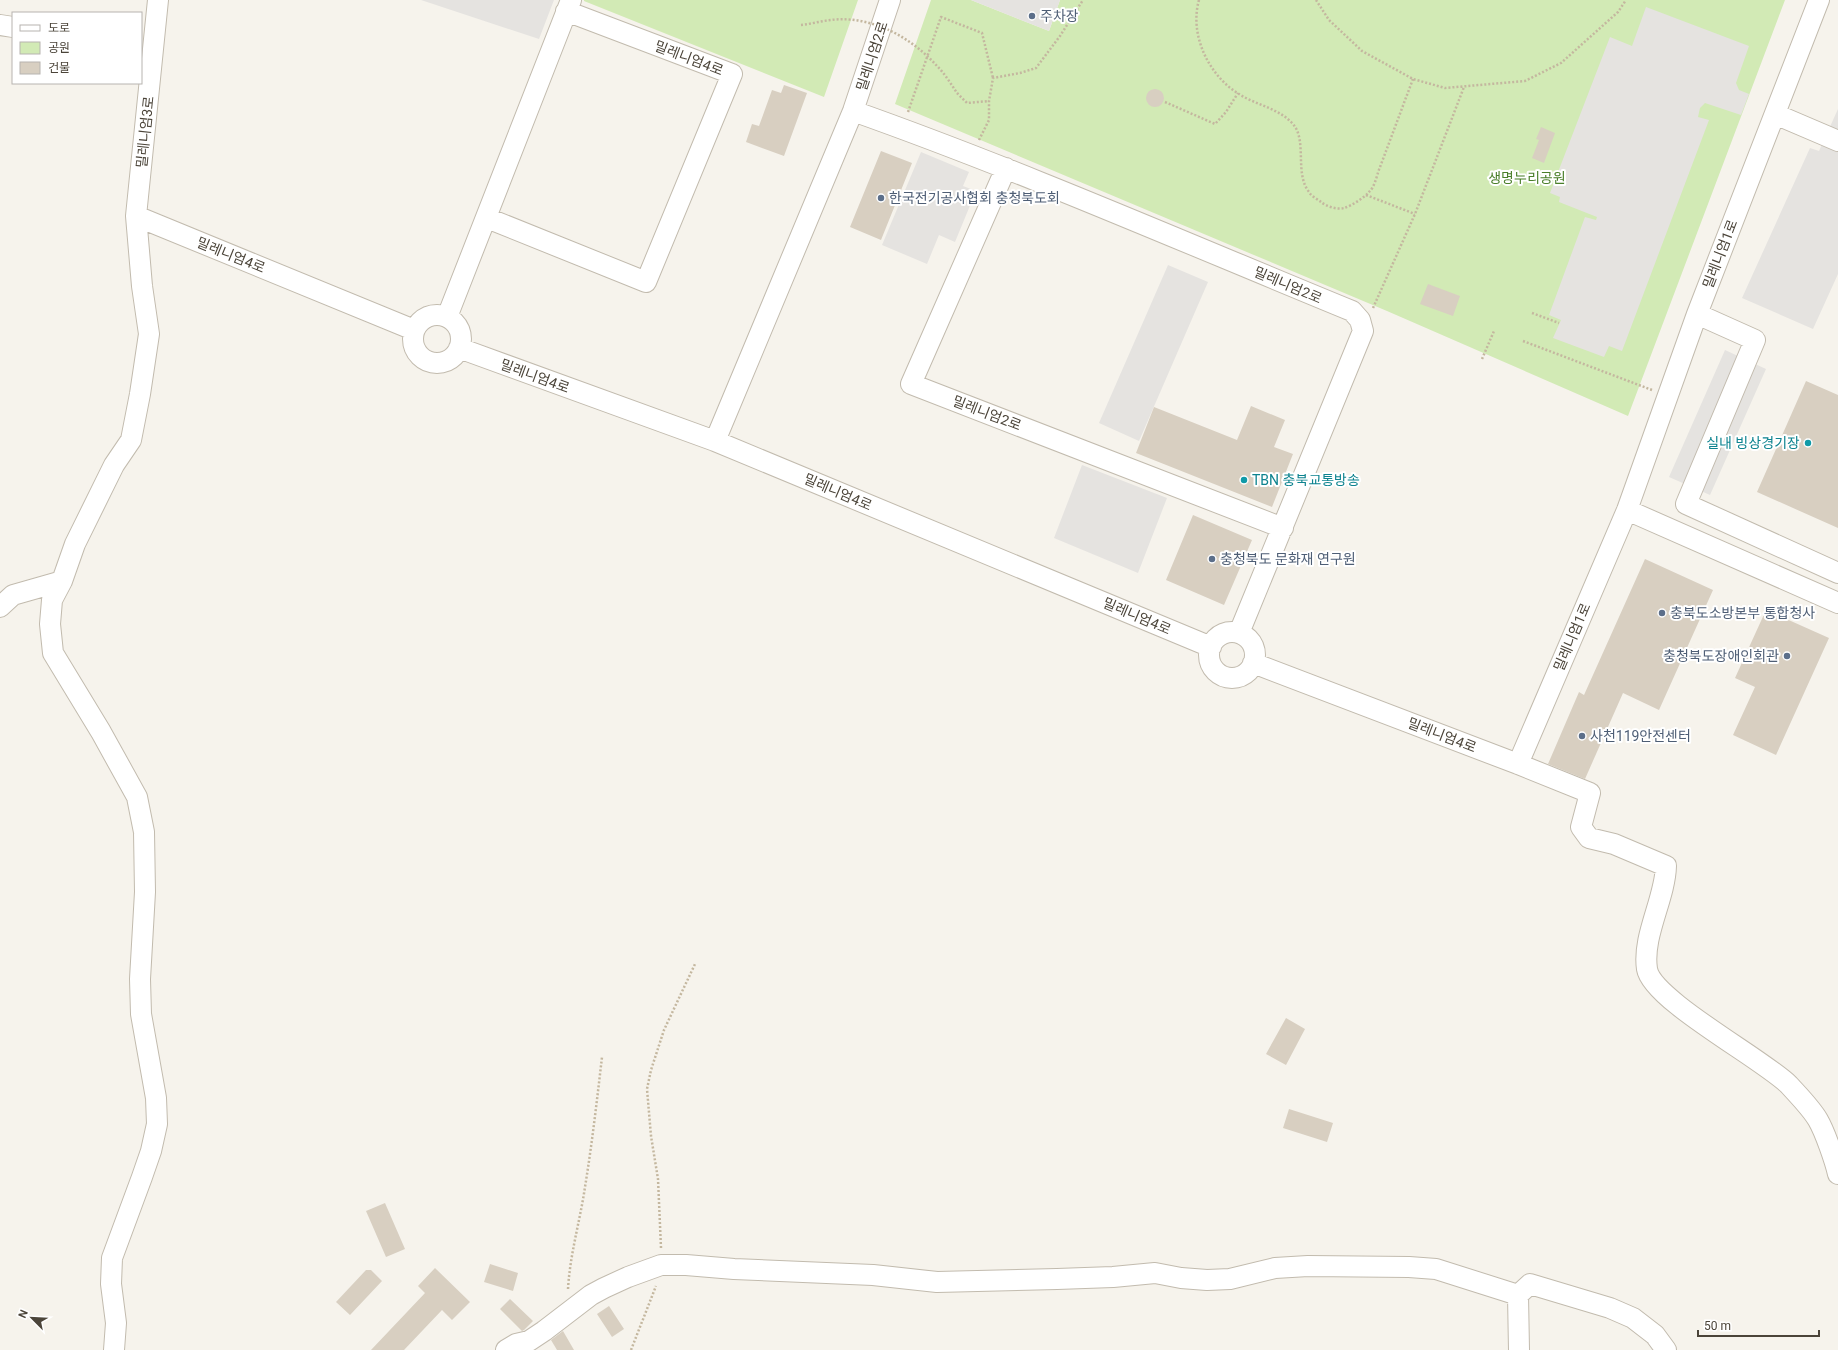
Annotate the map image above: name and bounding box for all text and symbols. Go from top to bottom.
place label: 주차장 [1040,8,1079,24]
marker: 주차장 [1027,11,1037,21]
legend [12,12,142,84]
street label: 밀레니엄2로 [853,19,891,93]
text: 도로 [48,21,70,35]
street label: 밀레니엄4로 [652,38,726,78]
text: 공원 [48,41,70,55]
text: 건물 [48,61,70,75]
street label: 밀레니엄3로 [133,95,157,169]
park label: 생명누리공원 [1488,170,1566,186]
place label: 한국전기공사협회 충청북도회 [889,190,1060,206]
marker: 한국전기공사협회 충청북도회 [876,193,886,203]
street label: 밀레니엄1로 [1700,217,1740,291]
street label: 밀레니엄4로 [194,234,268,276]
street label: 밀레니엄2로 [1252,264,1324,307]
street label: 밀레니엄4로 [498,356,572,396]
street label: 밀레니엄2로 [950,393,1024,433]
place label: 실내 빙상경기장 [1706,435,1800,451]
marker: 실내 빙상경기장 [1803,438,1813,448]
street label: 밀레니엄4로 [802,471,874,514]
place label: TBN 충북교통방송 [1252,472,1360,488]
marker: TBN 충북교통방송 [1239,475,1249,485]
place label: 충청북도 문화재 연구원 [1220,551,1356,567]
marker: 충청북도 문화재 연구원 [1207,554,1217,564]
street label: 밀레니엄4로 [1101,595,1173,638]
street label: 밀레니엄1로 [1551,601,1594,673]
place label: 충북도소방본부 통합청사 [1670,605,1815,621]
marker: 충북도소방본부 통합청사 [1657,608,1667,618]
place label: 충청북도장애인회관 [1663,648,1779,664]
marker: 충청북도장애인회관 [1782,651,1792,661]
street label: 밀레니엄4로 [1405,715,1479,755]
place label: 사천119안전센터 [1590,728,1691,744]
marker: 사천119안전센터 [1577,731,1587,741]
north arrow [12,1298,52,1338]
text: N [16,1308,31,1320]
scale bar [1698,1312,1819,1338]
text: 50 m [1704,1319,1731,1333]

